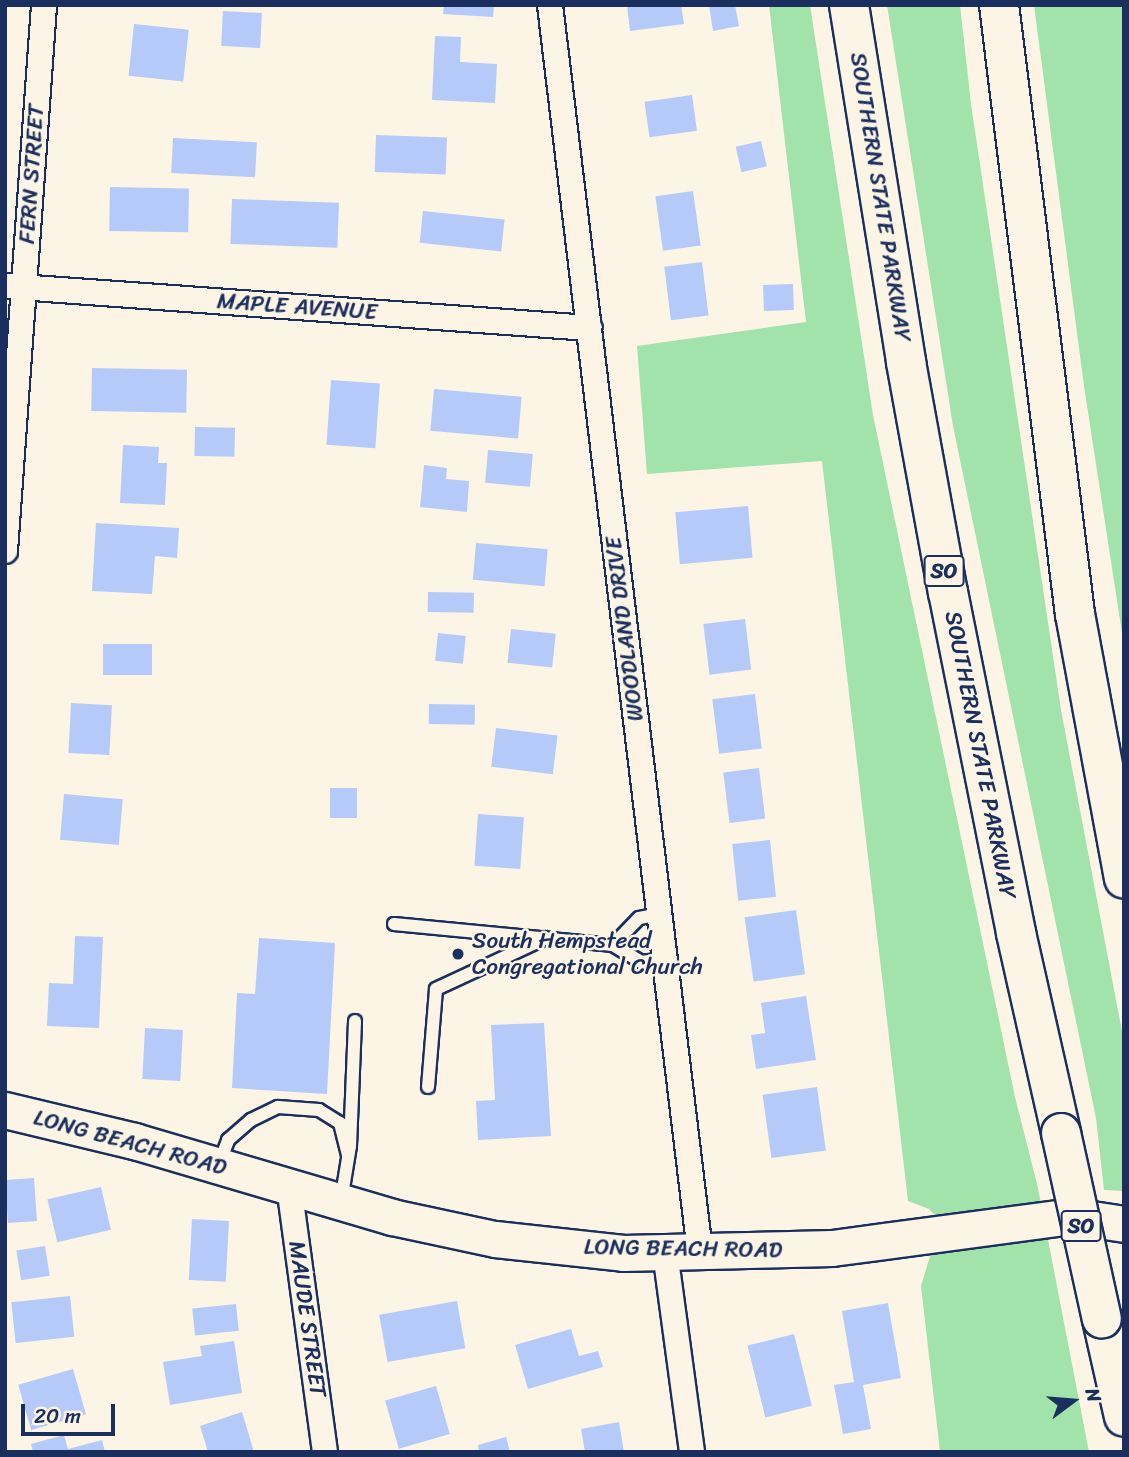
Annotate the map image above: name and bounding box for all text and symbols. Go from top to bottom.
street label: SOUTHERN STATE PARKWAY [844,52,916,342]
street label: FERN STREET [13,103,51,245]
street label: MAPLE AVENUE [215,288,379,326]
street label: WOODLAND DRIVE [600,535,650,723]
road number: SO [923,554,965,588]
street label: SOUTHERN STATE PARKWAY [939,610,1021,900]
place label: South Hempstead Congregational Church [472,927,703,981]
marker: South Hempstead Congregational Church [450,946,466,962]
street label: LONG BEACH ROAD [31,1104,229,1182]
road number: SO [1060,1208,1102,1244]
street label: LONG BEACH ROAD [584,1233,782,1265]
street label: MAUDE STREET [282,1238,332,1400]
north arrow [1038,1366,1108,1436]
text: N [1076,1384,1111,1406]
scale bar [24,1390,119,1434]
text: 20 m [34,1397,81,1435]

